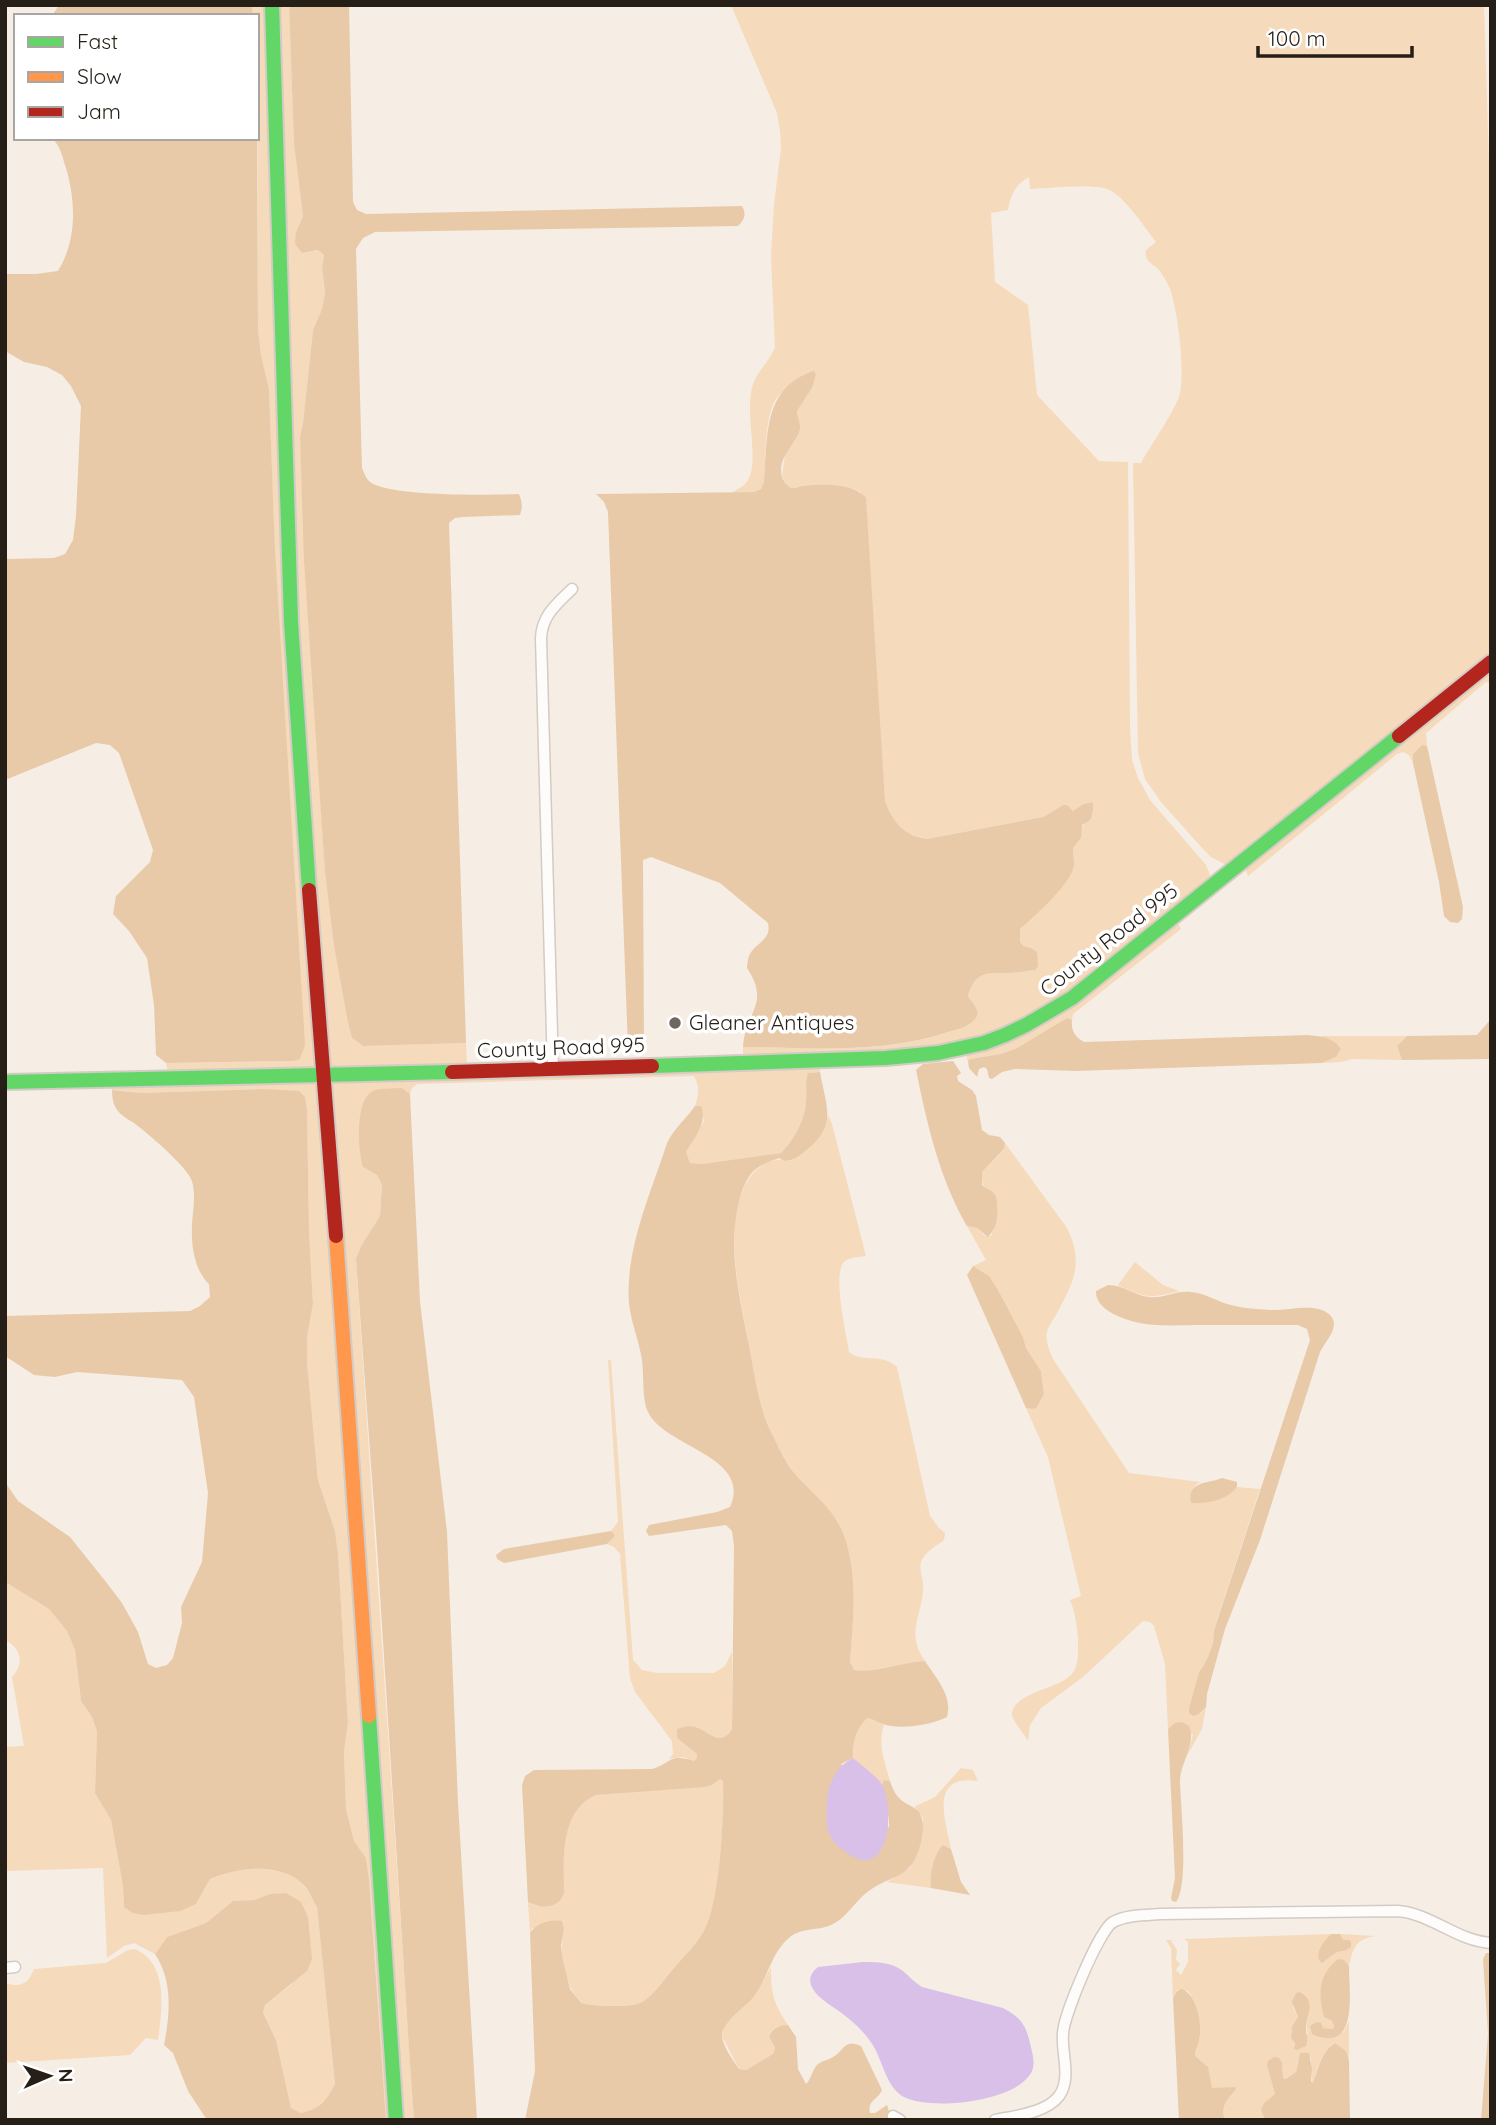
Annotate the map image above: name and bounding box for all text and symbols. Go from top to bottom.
legend [14,14,259,140]
scale bar [1258,14,1412,58]
text: 100 m [1268,25,1326,51]
text: Fast [77,28,118,54]
text: Slow [77,63,122,89]
text: Jam [77,98,121,124]
street label: County Road 995 [1034,877,1183,1001]
place label: Gleaner Antiques [689,1009,854,1035]
marker: Gleaner Antiques [667,1015,683,1031]
street label: County Road 995 [477,1031,645,1063]
north arrow [14,2041,84,2111]
text: N [54,2068,78,2083]

